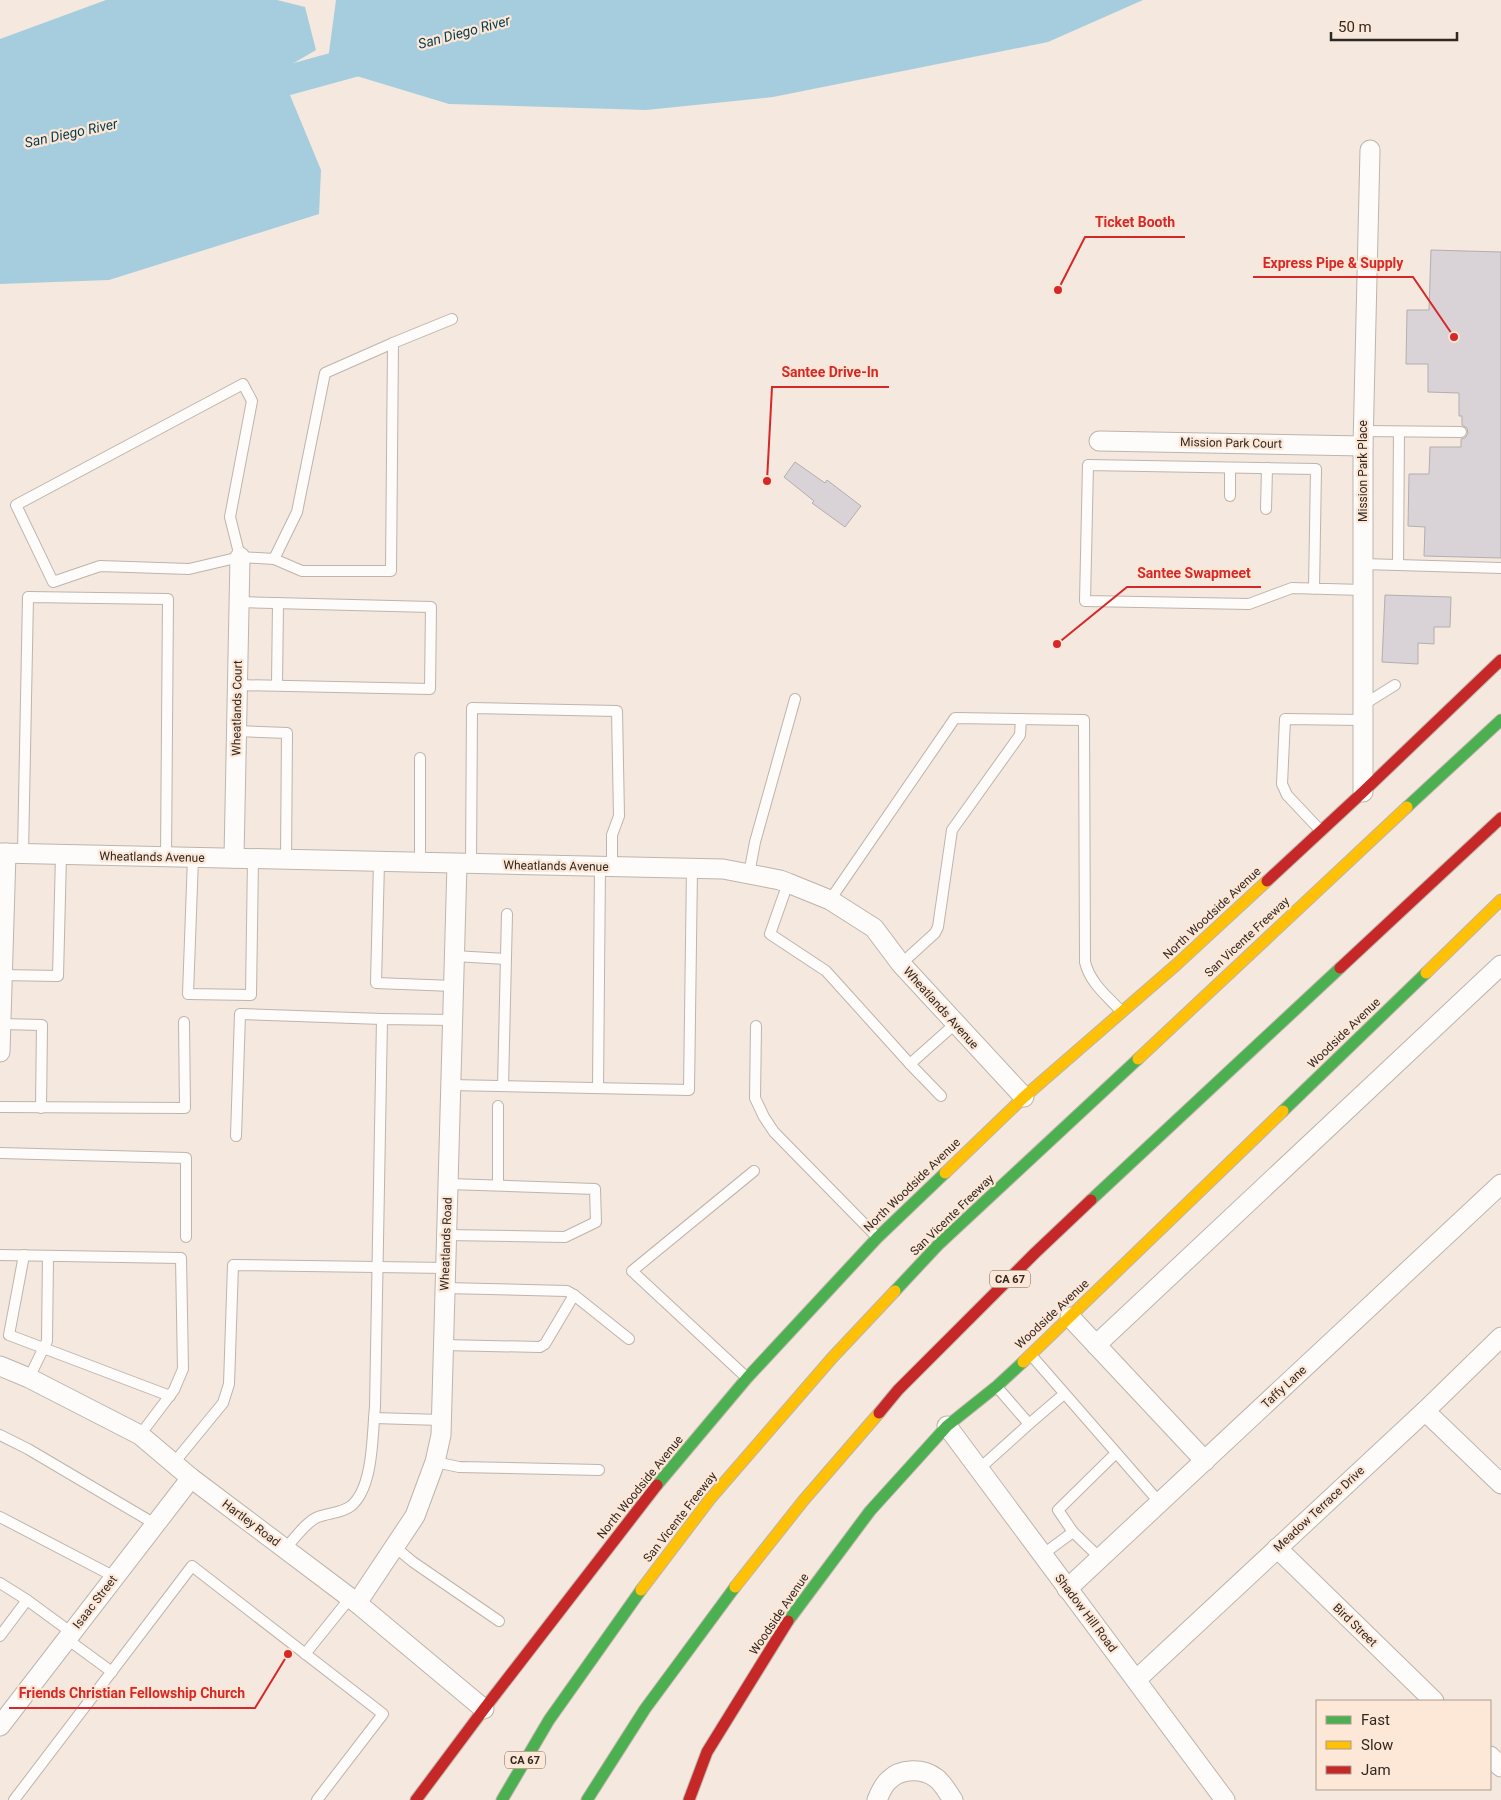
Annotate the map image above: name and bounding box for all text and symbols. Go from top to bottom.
scale bar [1331,10,1457,42]
water label: San Diego River [416,12,512,52]
text: 50 m [1338,18,1372,36]
water label: San Diego River [23,115,119,151]
callout: Ticket Booth [1085,208,1185,237]
text: Ticket Booth [1095,214,1175,230]
callout: Express Pipe & Supply [1253,248,1413,277]
text: Express Pipe & Supply [1263,255,1404,271]
callout: Santee Drive-In [772,358,889,387]
text: Santee Drive-In [781,364,879,380]
street label: Mission Park Place [1356,420,1370,522]
street label: Mission Park Court [1180,435,1282,451]
callout: Santee Swapmeet [1127,558,1261,587]
text: Santee Swapmeet [1137,565,1251,581]
street label: Wheatlands Court [229,660,245,756]
street label: Wheatlands Avenue [99,849,205,865]
street label: Wheatlands Avenue [503,858,609,874]
street label: North Woodside Avenue [1160,864,1264,962]
street label: San Vicente Freeway [1202,894,1292,980]
street label: Wheatlands Avenue [901,964,981,1052]
street label: Woodside Avenue [1305,995,1383,1071]
street label: North Woodside Avenue [861,1135,963,1235]
street label: San Vicente Freeway [907,1171,997,1258]
street label: Wheatlands Road [437,1197,455,1291]
road number: CA 67 [990,1270,1030,1288]
street label: Woodside Avenue [1012,1276,1092,1352]
street label: Taffy Lane [1259,1363,1309,1411]
street label: North Woodside Avenue [594,1433,686,1541]
street label: Meadow Terrace Drive [1271,1463,1367,1555]
street label: San Vicente Freeway [640,1469,720,1565]
street label: Hartley Road [219,1497,283,1549]
street label: Woodside Avenue [747,1571,811,1657]
street label: Shadow Hill Road [1052,1571,1120,1655]
street label: Isaac Street [70,1573,120,1631]
street label: Bird Street [1330,1601,1380,1649]
callout: Friends Christian Fellowship Church [9,1679,255,1708]
text: Friends Christian Fellowship Church [19,1685,245,1701]
legend [1316,1700,1491,1790]
text: Fast [1361,1711,1390,1729]
text: Slow [1361,1736,1393,1754]
road number: CA 67 [505,1752,545,1768]
text: Jam [1361,1761,1391,1779]

